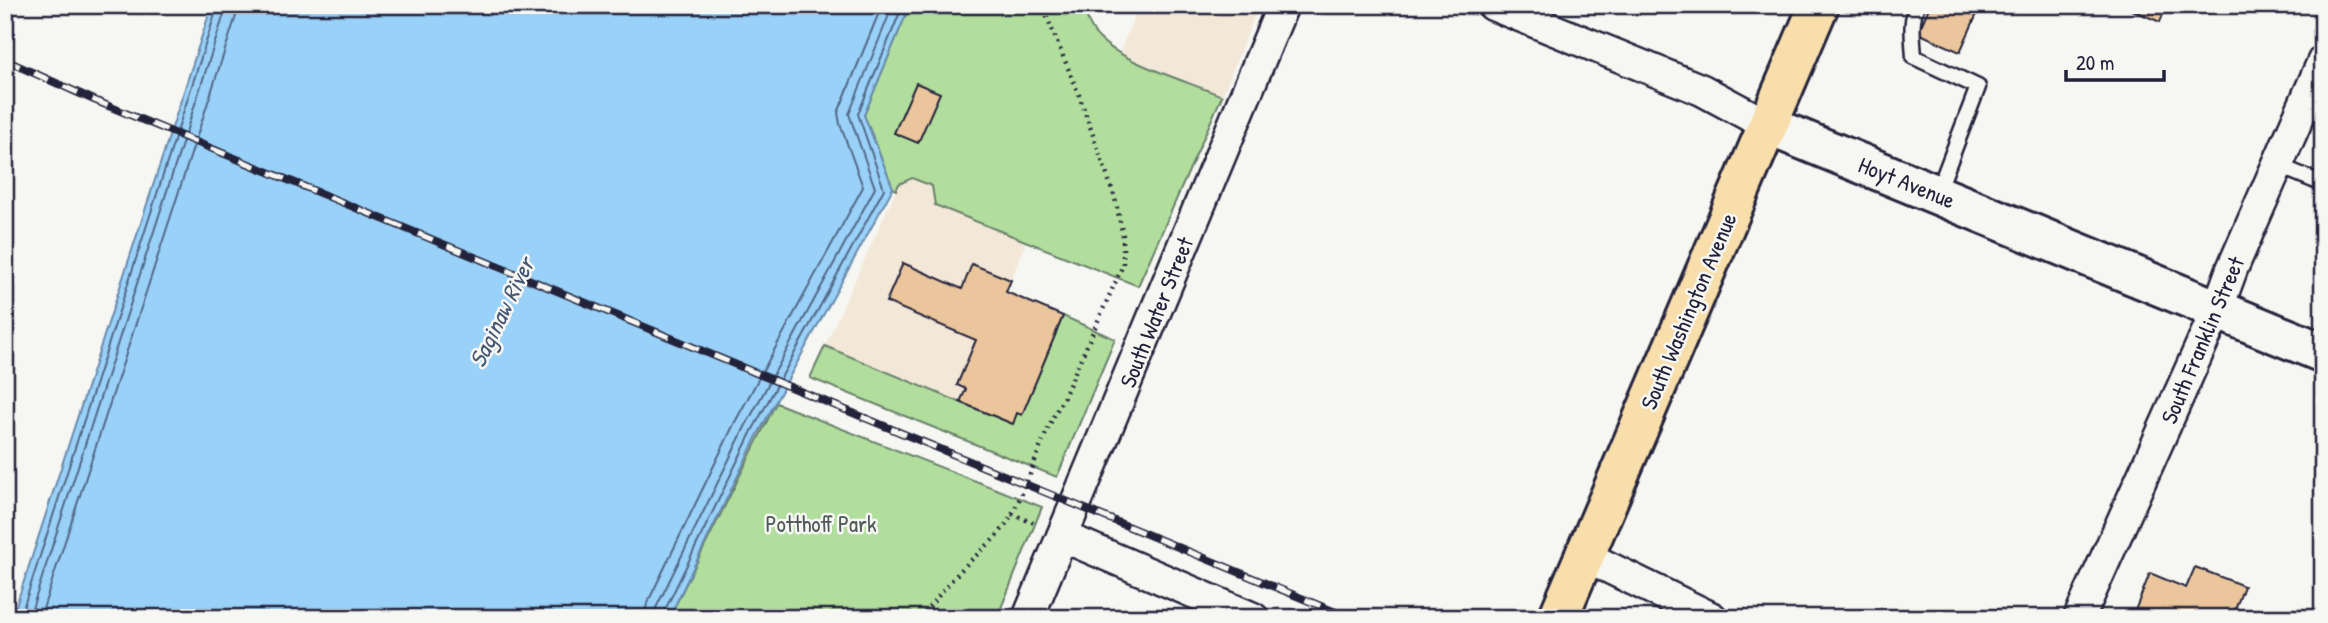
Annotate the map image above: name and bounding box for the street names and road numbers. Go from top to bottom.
street label: Hoyt Avenue [1854,149,1960,215]
street label: South Washington Avenue [1633,208,1743,414]
street label: South Water Street [1112,231,1201,392]
street label: South Franklin Street [2153,251,2252,428]

